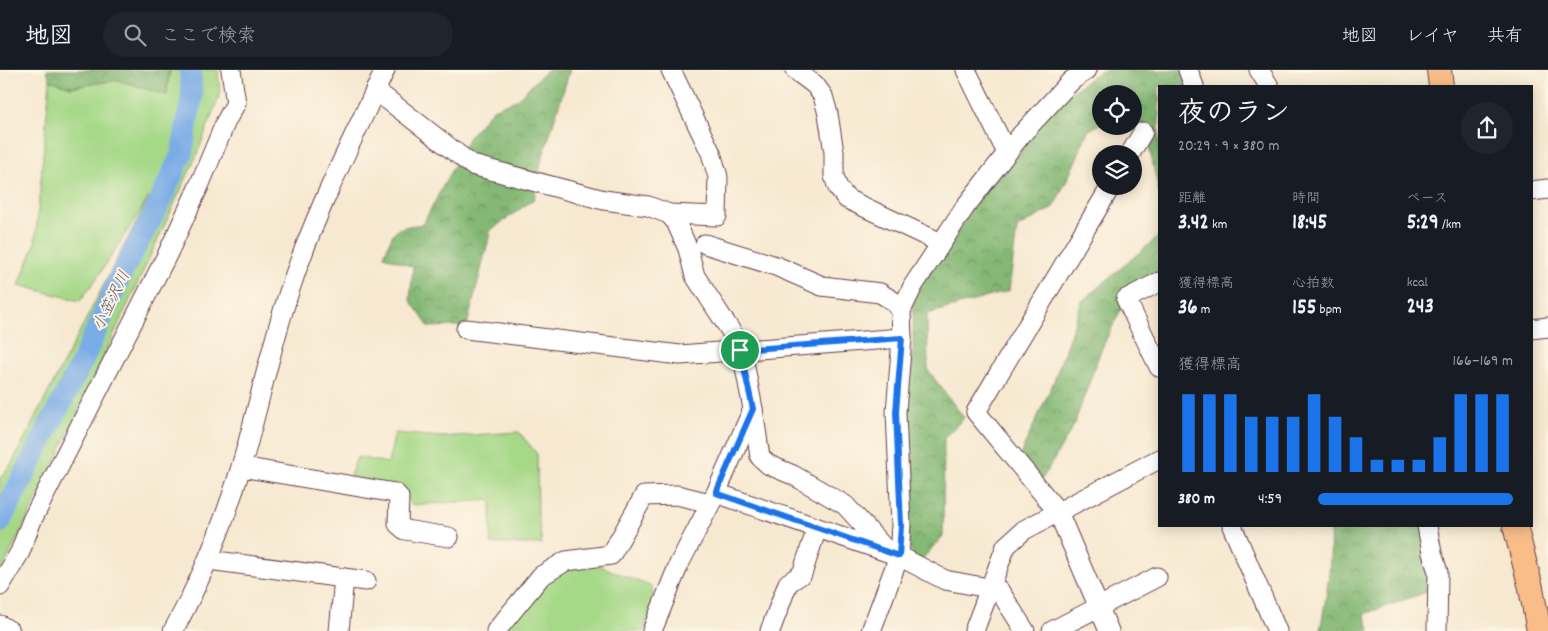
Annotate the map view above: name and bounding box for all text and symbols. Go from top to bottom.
search box [103,12,453,57]
text: 地図 [25,21,73,55]
icon: search [121,21,149,49]
text: ここで検索 [161,24,256,51]
text: 地図 [1342,25,1378,50]
text: レイヤ [1406,25,1459,50]
text: 共有 [1487,25,1523,50]
map controls [1092,85,1142,195]
button: locate [1092,85,1142,135]
text: 夜のラン [1178,96,1290,136]
button: share [1461,102,1513,154]
text: 20:29 · 9 × 380 m [1178,135,1279,158]
button: layers [1092,145,1142,195]
text: 距離 [1178,189,1206,209]
text: 時間 [1292,189,1320,209]
text: ペース [1407,189,1448,209]
text: 3.42 [1178,209,1209,239]
text: 18:45 [1292,209,1327,239]
text: 5:29 [1407,209,1439,239]
text: km [1209,215,1227,235]
text: /km [1439,215,1461,235]
water label: 小笠沢川 [88,267,137,335]
text: kcal [1407,273,1428,293]
text: 獲得標高 [1178,274,1234,294]
text: 心拍数 [1292,274,1334,294]
text: 243 [1407,293,1434,323]
text: 36 [1178,294,1198,324]
text: 155 [1292,294,1316,324]
text: m [1198,300,1210,320]
text: bpm [1316,300,1342,320]
pin [719,329,761,371]
icon: arrive [726,336,754,364]
text: 166–169 m [1453,350,1513,373]
text: 獲得標高 [1178,354,1242,377]
text: 380 m [1178,488,1215,511]
text: 4:59 [1258,488,1282,511]

